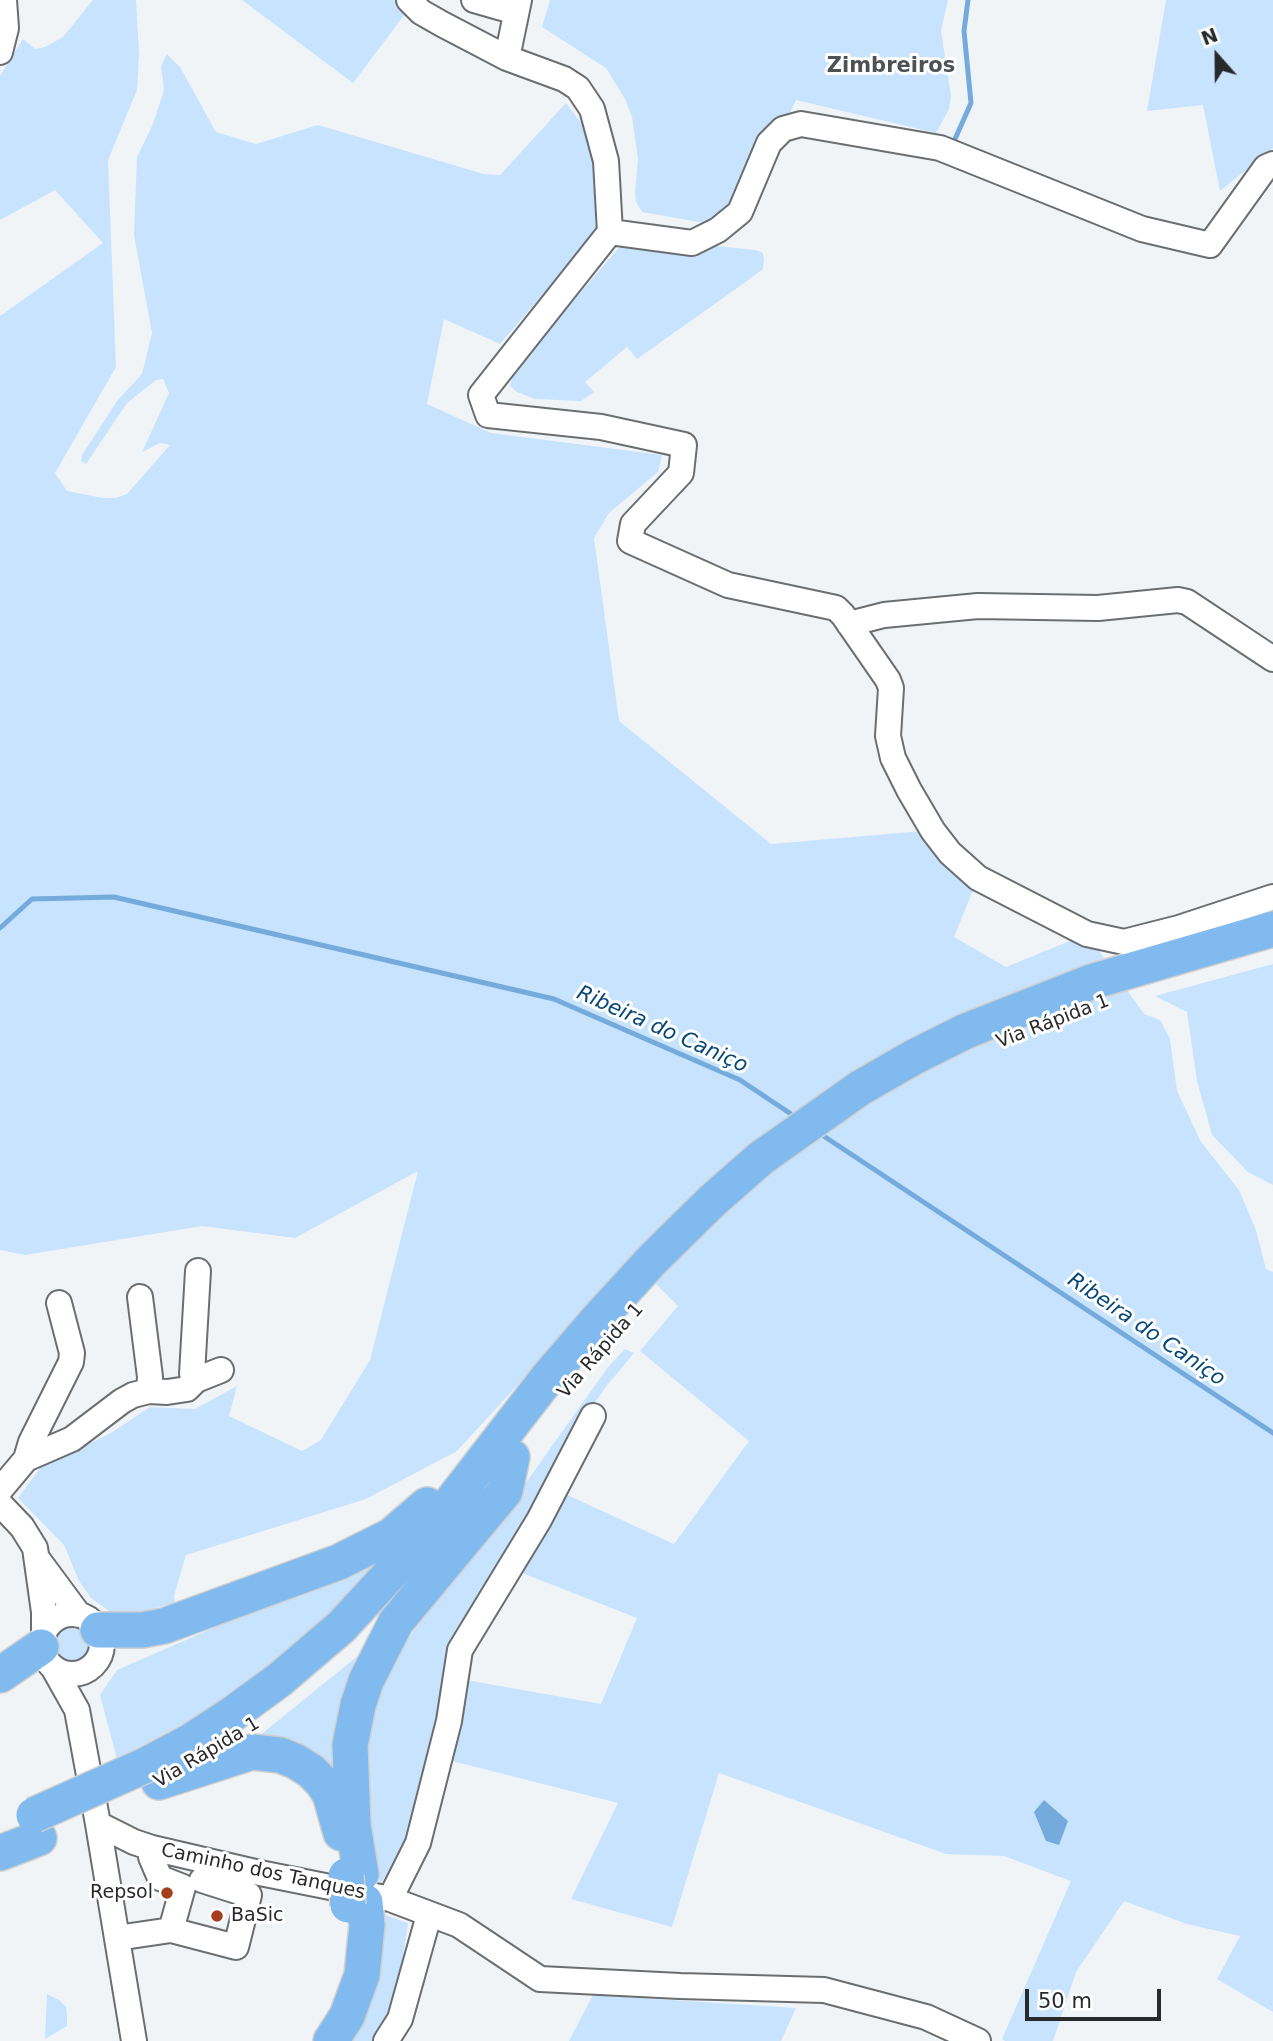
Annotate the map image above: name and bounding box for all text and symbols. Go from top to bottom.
north arrow [1182,21,1252,91]
text: N [1198,23,1221,50]
district label: Zimbreiros [827,54,955,80]
water label: Ribeira do Caniço [573,981,751,1079]
street label: Via Rápida 1 [993,990,1113,1054]
water label: Ribeira do Caniço [1062,1268,1230,1392]
street label: Via Rápida 1 [553,1299,649,1403]
street label: Via Rápida 1 [150,1713,264,1793]
street label: Caminho dos Tanques [159,1839,367,1905]
place label: Repsol [90,1882,153,1904]
marker: Repsol [159,1885,175,1901]
place label: BaSic [231,1905,283,1927]
marker: BaSic [209,1908,225,1924]
scale bar [1028,1974,1164,2018]
text: 50 m [1038,1989,1092,2013]

